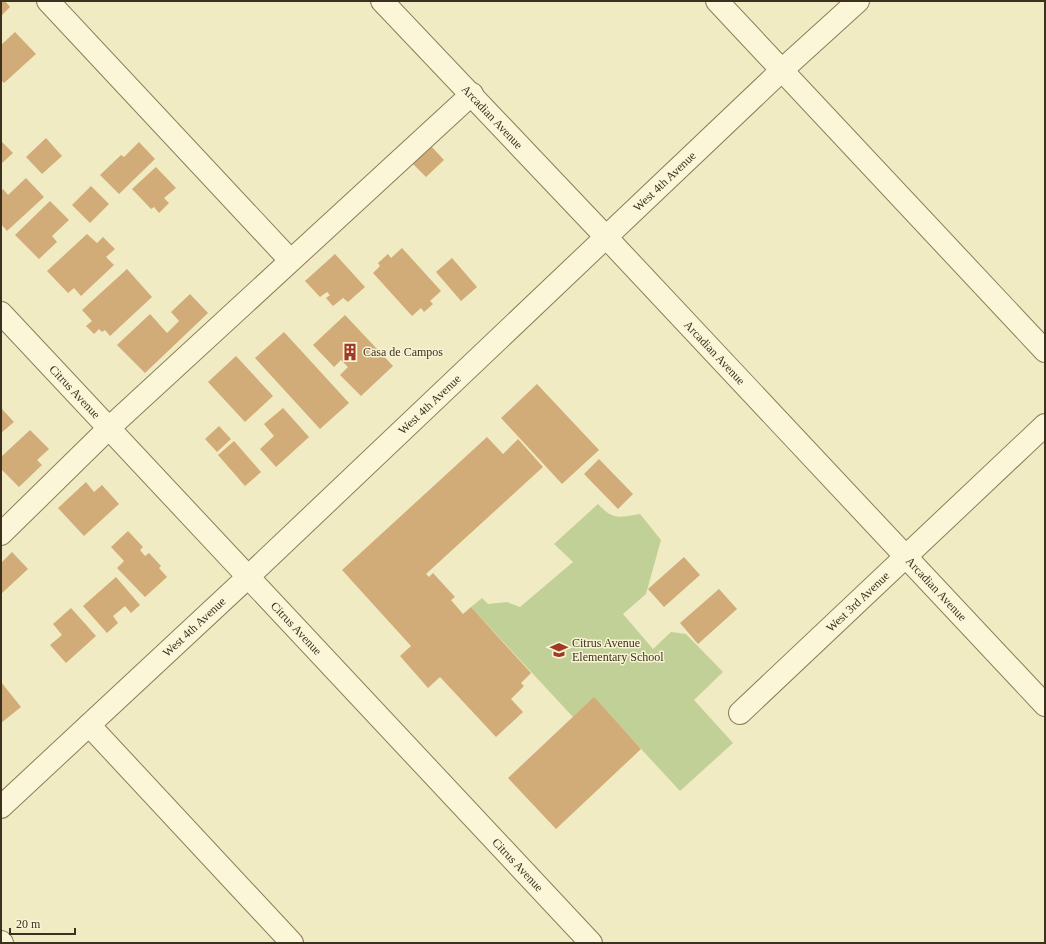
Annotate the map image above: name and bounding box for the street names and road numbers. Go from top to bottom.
street label: Arcadian Avenue [459,82,526,152]
street label: West 4th Avenue [630,149,699,214]
street label: Arcadian Avenue [681,318,748,388]
street label: Citrus Avenue [46,362,103,421]
street label: West 4th Avenue [396,372,464,437]
street label: Arcadian Avenue [903,554,970,624]
street label: West 3rd Avenue [823,569,892,635]
street label: West 4th Avenue [160,594,229,660]
street label: Citrus Avenue [268,599,325,658]
street label: Citrus Avenue [489,835,546,894]

